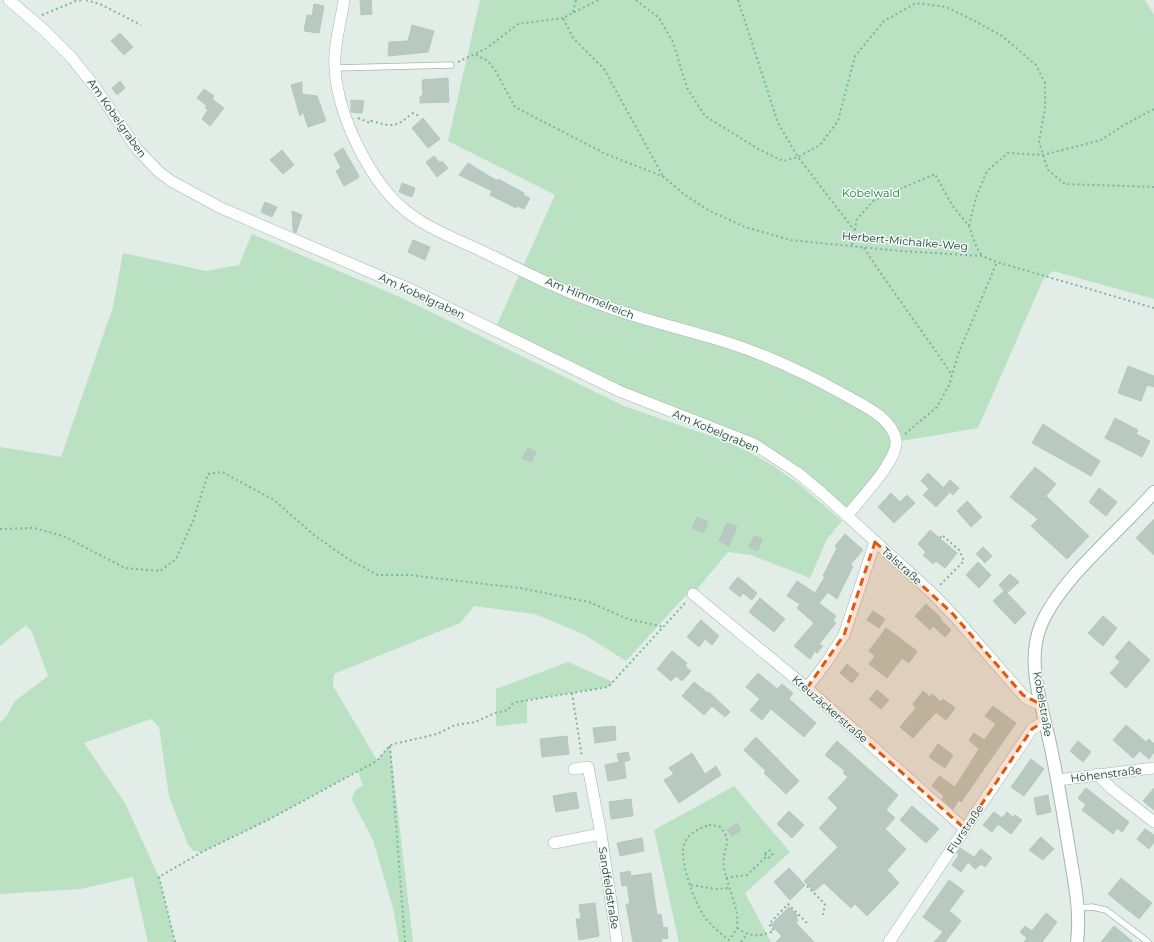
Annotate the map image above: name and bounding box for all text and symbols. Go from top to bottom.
street label: Am Kobelgraben [84,76,150,160]
park label: Kobelwald [842,186,900,200]
street label: Herbert-Michalke-Weg [841,229,969,253]
street label: Am Kobelgraben [377,270,467,322]
street label: Am Himmelreich [543,274,637,322]
street label: Am Kobelgraben [670,406,762,456]
street label: Talstraße [879,544,925,588]
street label: Kobelstraße [1030,670,1056,738]
street label: Kreuzäckerstraße [789,672,871,746]
street label: Höhenstraße [1070,763,1143,785]
street label: Flurstraße [944,802,987,856]
street label: Sandfeldstraße [596,846,622,930]

